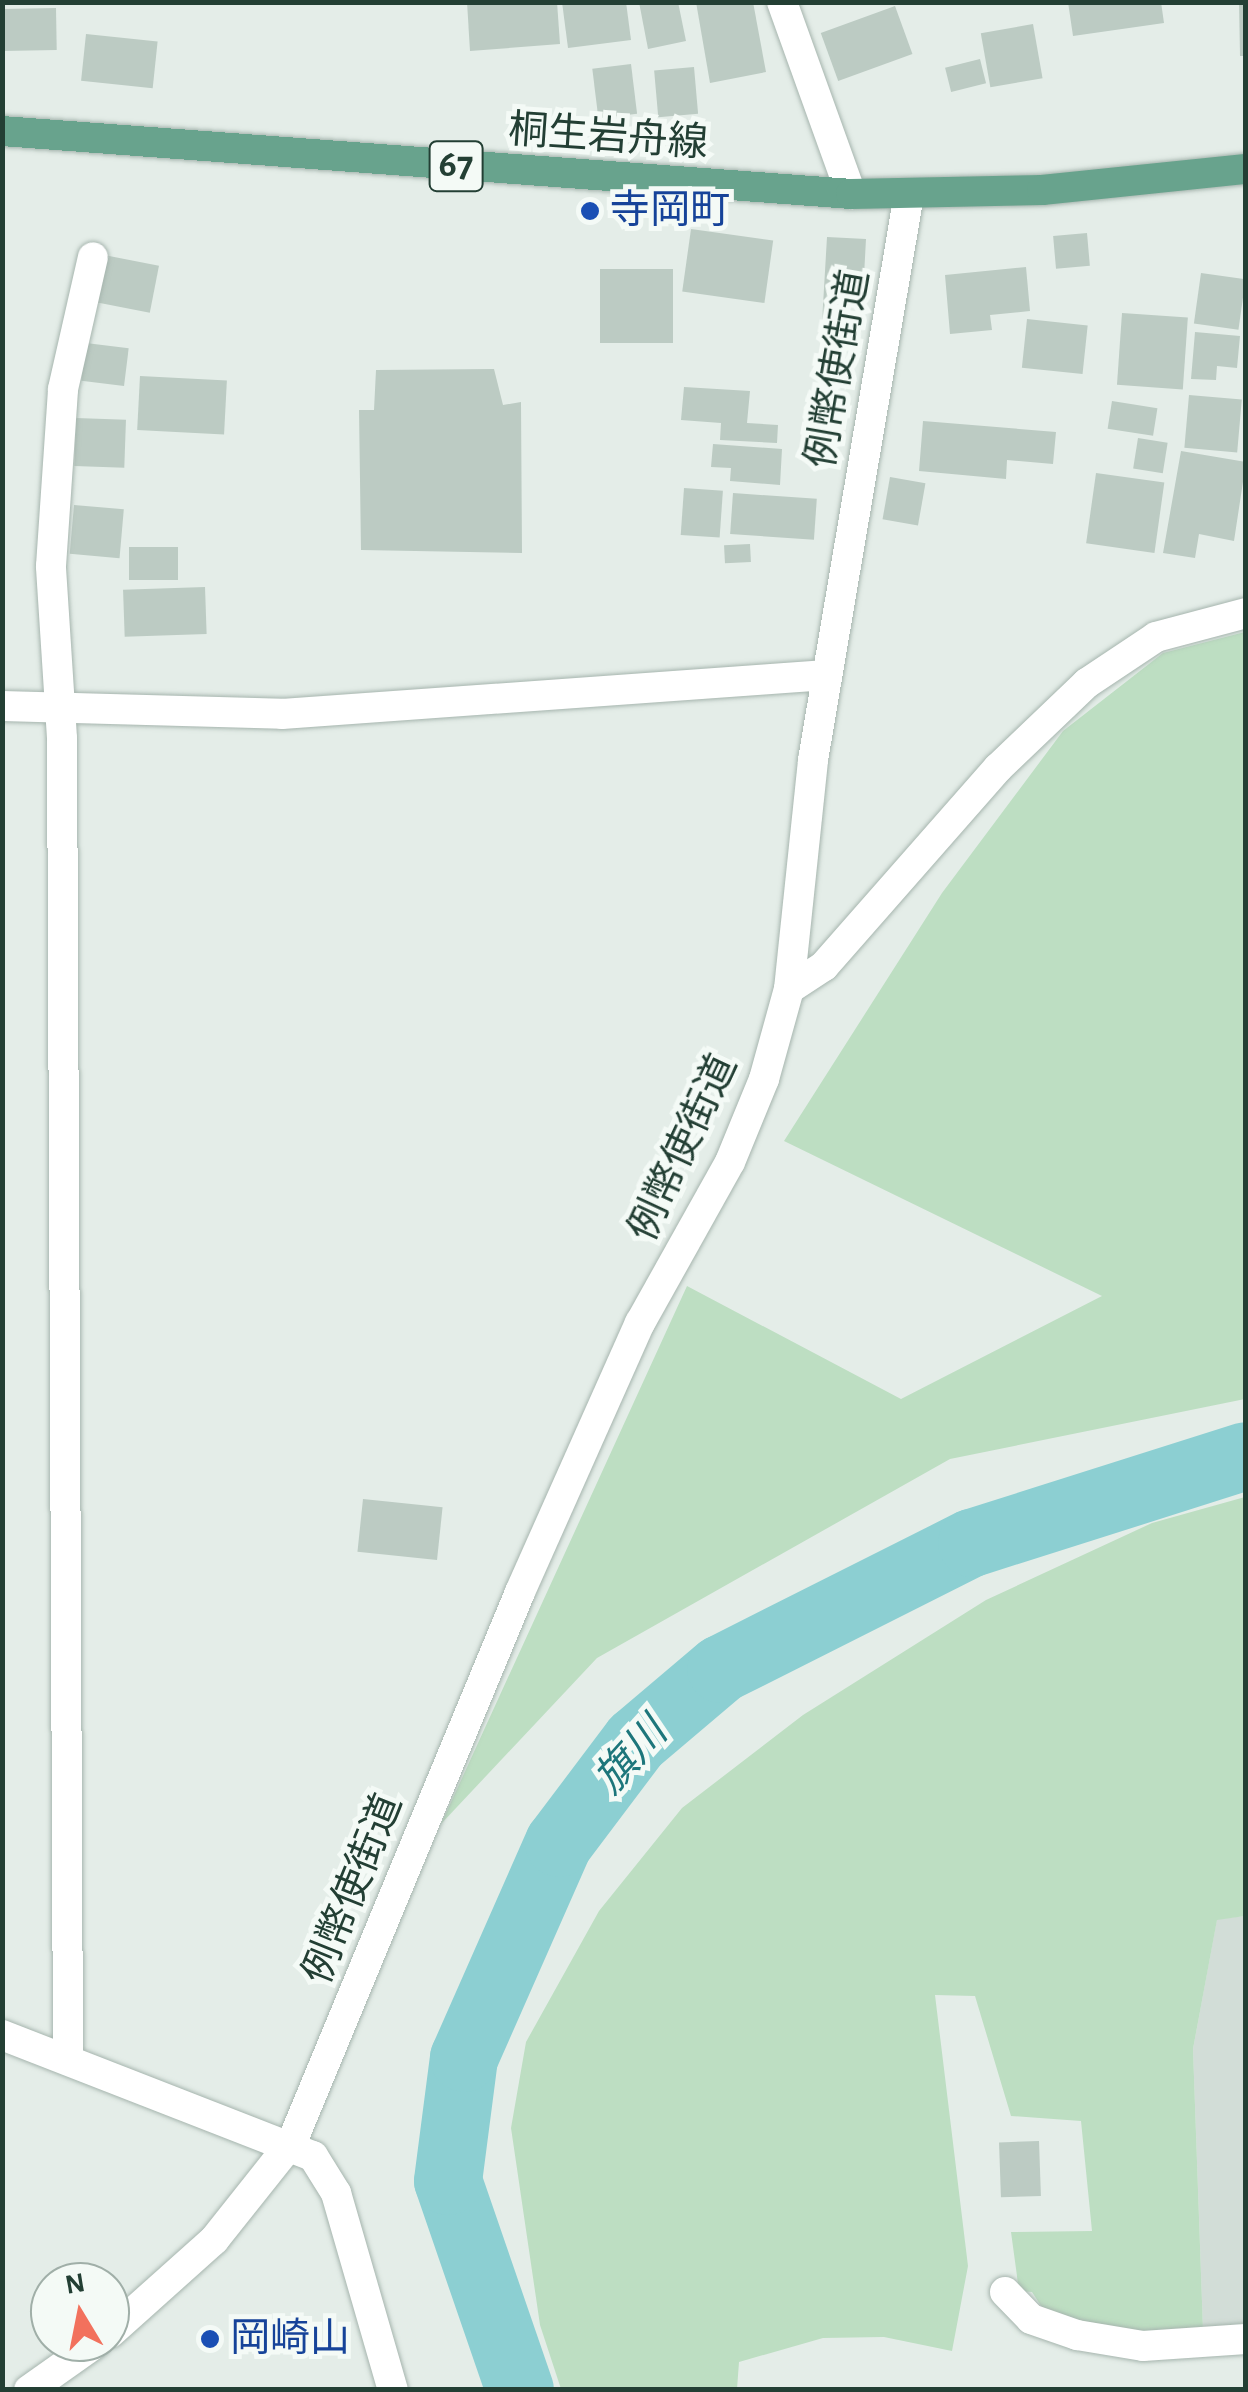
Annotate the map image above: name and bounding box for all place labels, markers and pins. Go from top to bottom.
place label: 寺岡町 [610,187,730,235]
marker: 寺岡町 [579,200,601,222]
place label: 岡崎山 [230,2315,350,2363]
marker: 岡崎山 [199,2328,221,2350]

